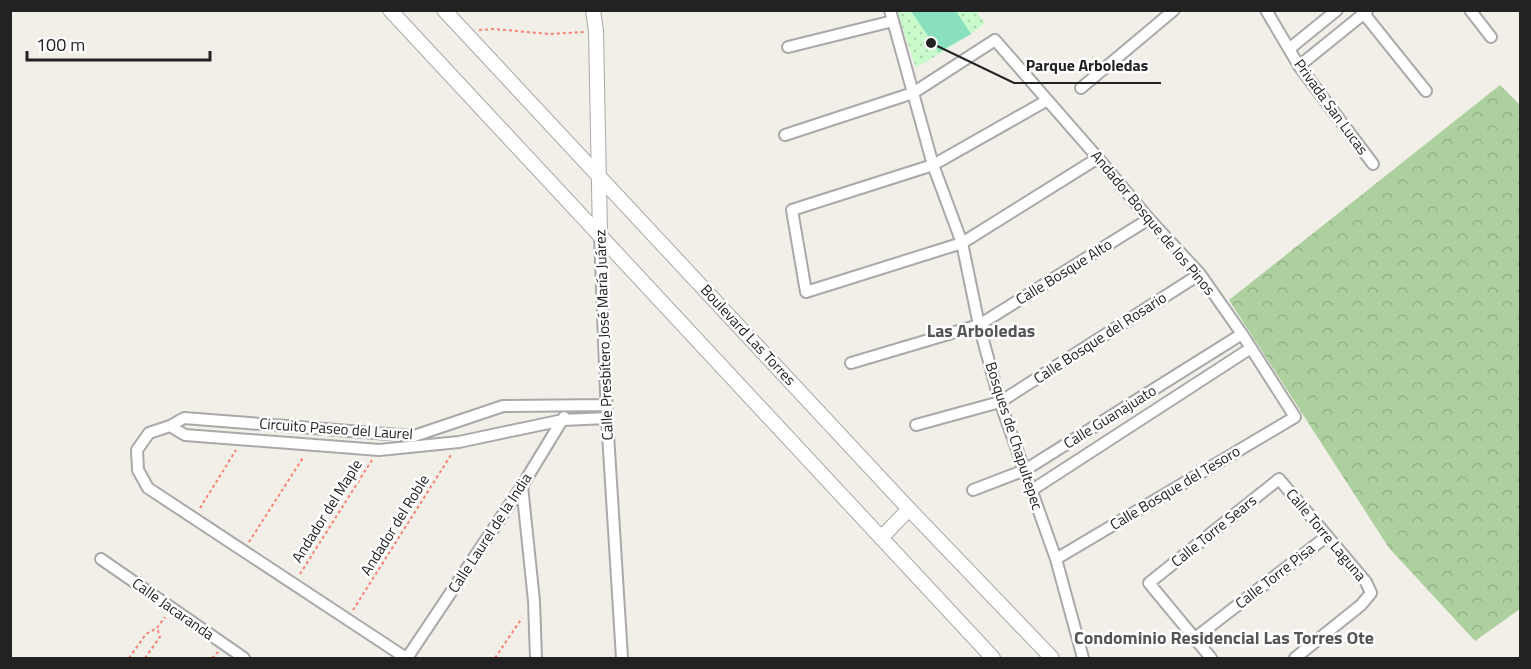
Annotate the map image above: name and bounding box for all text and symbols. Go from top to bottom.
scale bar [27,24,210,62]
text: 100 m [36,31,85,58]
callout: Parque Arboledas [1014,49,1161,83]
text: Parque Arboledas [1026,53,1148,77]
street label: Privada San Lucas [1289,54,1374,160]
street label: Andador Bosque de los Pinos [1086,145,1221,300]
street label: Calle Presbítero José María Juárez [588,229,619,441]
street label: Calle Bosque Alto [1011,233,1117,310]
street label: Boulevard Las Torres [695,279,801,390]
street label: Calle Bosque del Rosario [1029,286,1171,389]
district label: Las Arboledas [927,317,1035,344]
street label: Bosques de Chapultepec [980,359,1049,513]
street label: Calle Guanajuato [1059,379,1161,454]
street label: Circuito Paseo del Laurel [258,412,414,445]
street label: Calle Bosque del Tesoro [1105,439,1244,536]
street label: Andador del Maple [286,455,368,567]
street label: Calle Laurel de la India [442,468,537,597]
street label: Andador del Roble [354,470,435,580]
street label: Calle Torre Laguna [1281,483,1372,586]
street label: Calle Torre Sears [1166,489,1262,572]
street label: Calle Torre Pisa [1230,537,1320,614]
street label: Calle Jacaranda [128,572,219,646]
district label: Condominio Residencial Las Torres Ote [1074,624,1374,651]

